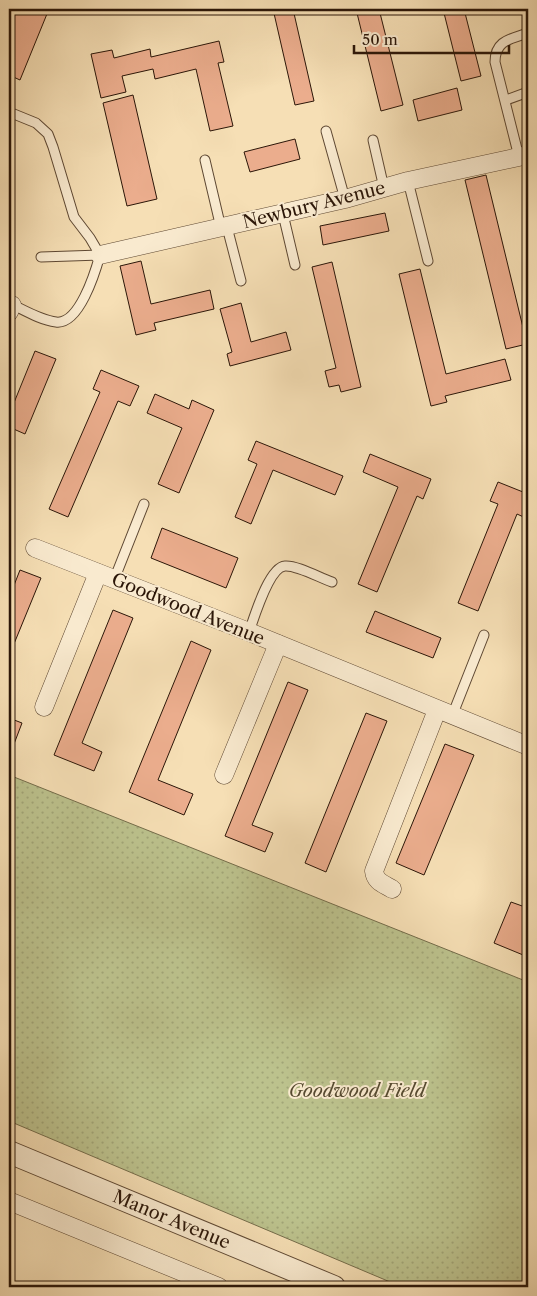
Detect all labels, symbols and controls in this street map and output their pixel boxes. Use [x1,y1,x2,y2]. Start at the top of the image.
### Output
scale bar [354,22,510,54]
text: 50 m [362,30,398,49]
street label: Newbury Avenue [240,177,388,233]
street label: Goodwood Avenue [108,568,268,650]
park label: Goodwood Field [289,1080,428,1102]
street label: Manor Avenue [109,1185,234,1254]

